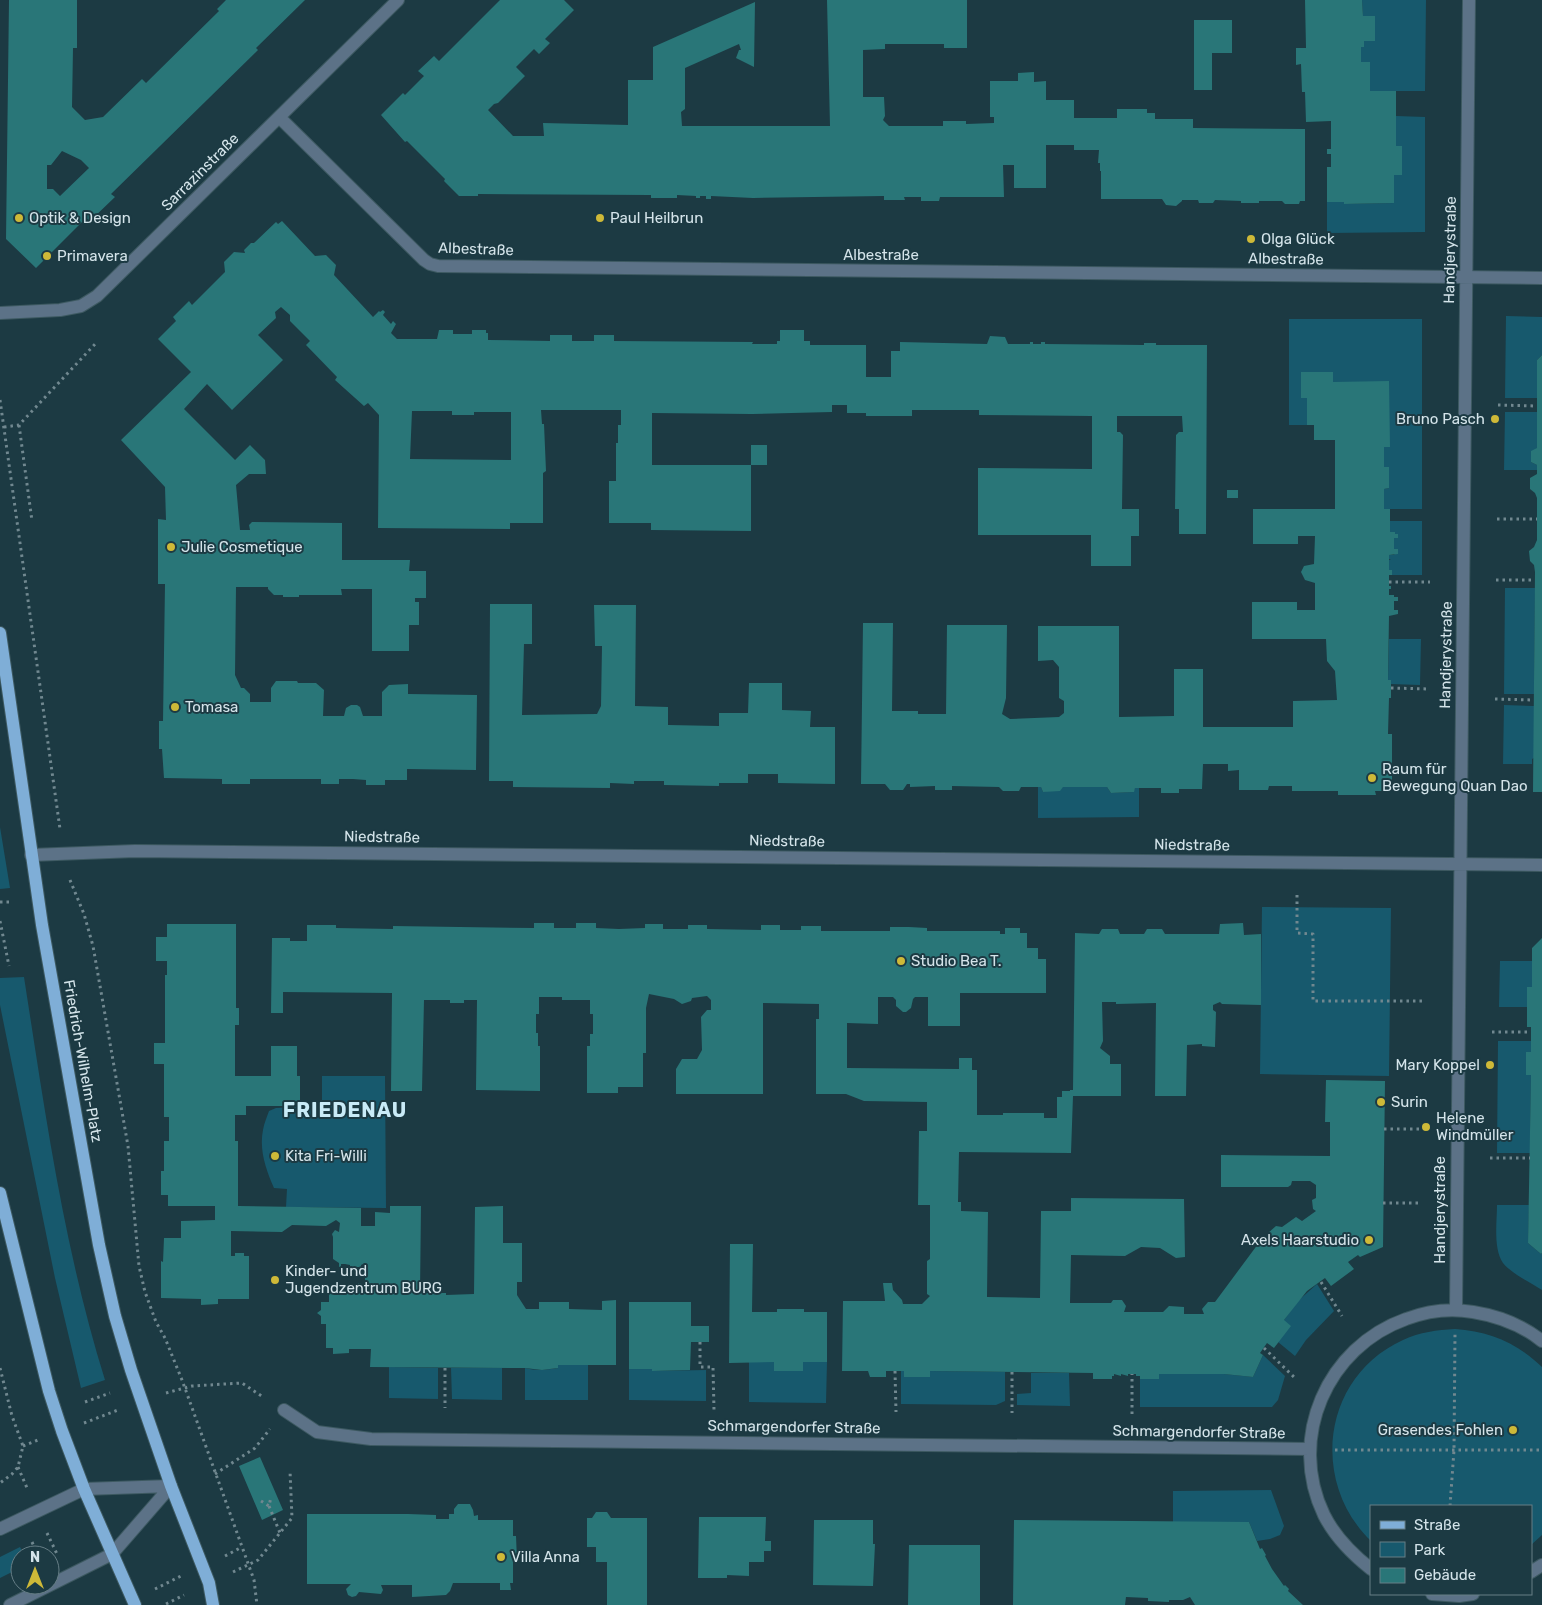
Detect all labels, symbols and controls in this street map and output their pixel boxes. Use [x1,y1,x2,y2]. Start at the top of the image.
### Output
street label: Sarrazinstraße [158,130,242,214]
street label: Handjerystraße [1440,196,1460,304]
place label: Optik & Design [29,209,131,227]
place label: Paul Heilbrun [610,209,703,227]
marker: Optik & Design [13,212,25,224]
marker: Paul Heilbrun [594,212,606,224]
place label: Olga Glück [1261,230,1335,248]
marker: Olga Glück [1245,233,1257,245]
street label: Albestraße [438,239,514,259]
street label: Albestraße [843,246,919,264]
place label: Primavera [57,247,128,265]
street label: Albestraße [1248,249,1324,269]
marker: Primavera [41,250,53,262]
place label: Bruno Pasch [1396,410,1485,428]
marker: Bruno Pasch [1489,413,1501,425]
place label: Julie Cosmetique [181,538,303,556]
marker: Julie Cosmetique [165,541,177,553]
street label: Handjerystraße [1436,601,1456,709]
place label: Tomasa [185,698,238,716]
marker: Tomasa [169,701,181,713]
place label: Raum für Bewegung Quan Dao [1382,760,1528,795]
marker: Raum für Bewegung Quan Dao [1366,772,1378,784]
street label: Niedstraße [344,827,420,847]
street label: Niedstraße [749,831,825,851]
street label: Niedstraße [1154,835,1230,855]
place label: Studio Bea T. [911,952,1002,970]
marker: Studio Bea T. [895,955,907,967]
street label: Friedrich-Wilhelm-Platz [60,978,106,1144]
place label: Mary Koppel [1395,1056,1480,1074]
marker: Mary Koppel [1484,1059,1496,1071]
place label: Surin [1391,1093,1428,1111]
marker: Surin [1375,1096,1387,1108]
district label: FRIEDENAU [283,1098,407,1122]
place label: Helene Windmüller [1436,1109,1514,1144]
marker: Helene Windmüller [1420,1121,1432,1133]
place label: Kita Fri-Willi [285,1147,367,1165]
marker: Kita Fri-Willi [269,1150,281,1162]
street label: Handjerystraße [1431,1156,1449,1264]
place label: Axels Haarstudio [1241,1231,1359,1249]
marker: Axels Haarstudio [1363,1234,1375,1246]
place label: Kinder- und Jugendzentrum BURG [285,1262,442,1297]
marker: Kinder- und Jugendzentrum BURG [269,1274,281,1286]
street label: Schmargendorfer Straße [707,1416,881,1438]
street label: Schmargendorfer Straße [1112,1421,1286,1443]
place label: Grasendes Fohlen [1378,1421,1503,1439]
marker: Grasendes Fohlen [1507,1424,1519,1436]
legend [1370,1505,1532,1595]
text: Straße [1414,1516,1460,1534]
text: Park [1414,1541,1445,1559]
north arrow [10,1545,60,1595]
place label: Villa Anna [511,1548,580,1566]
text: N [30,1549,40,1566]
marker: Villa Anna [495,1551,507,1563]
text: Gebäude [1414,1566,1476,1584]

